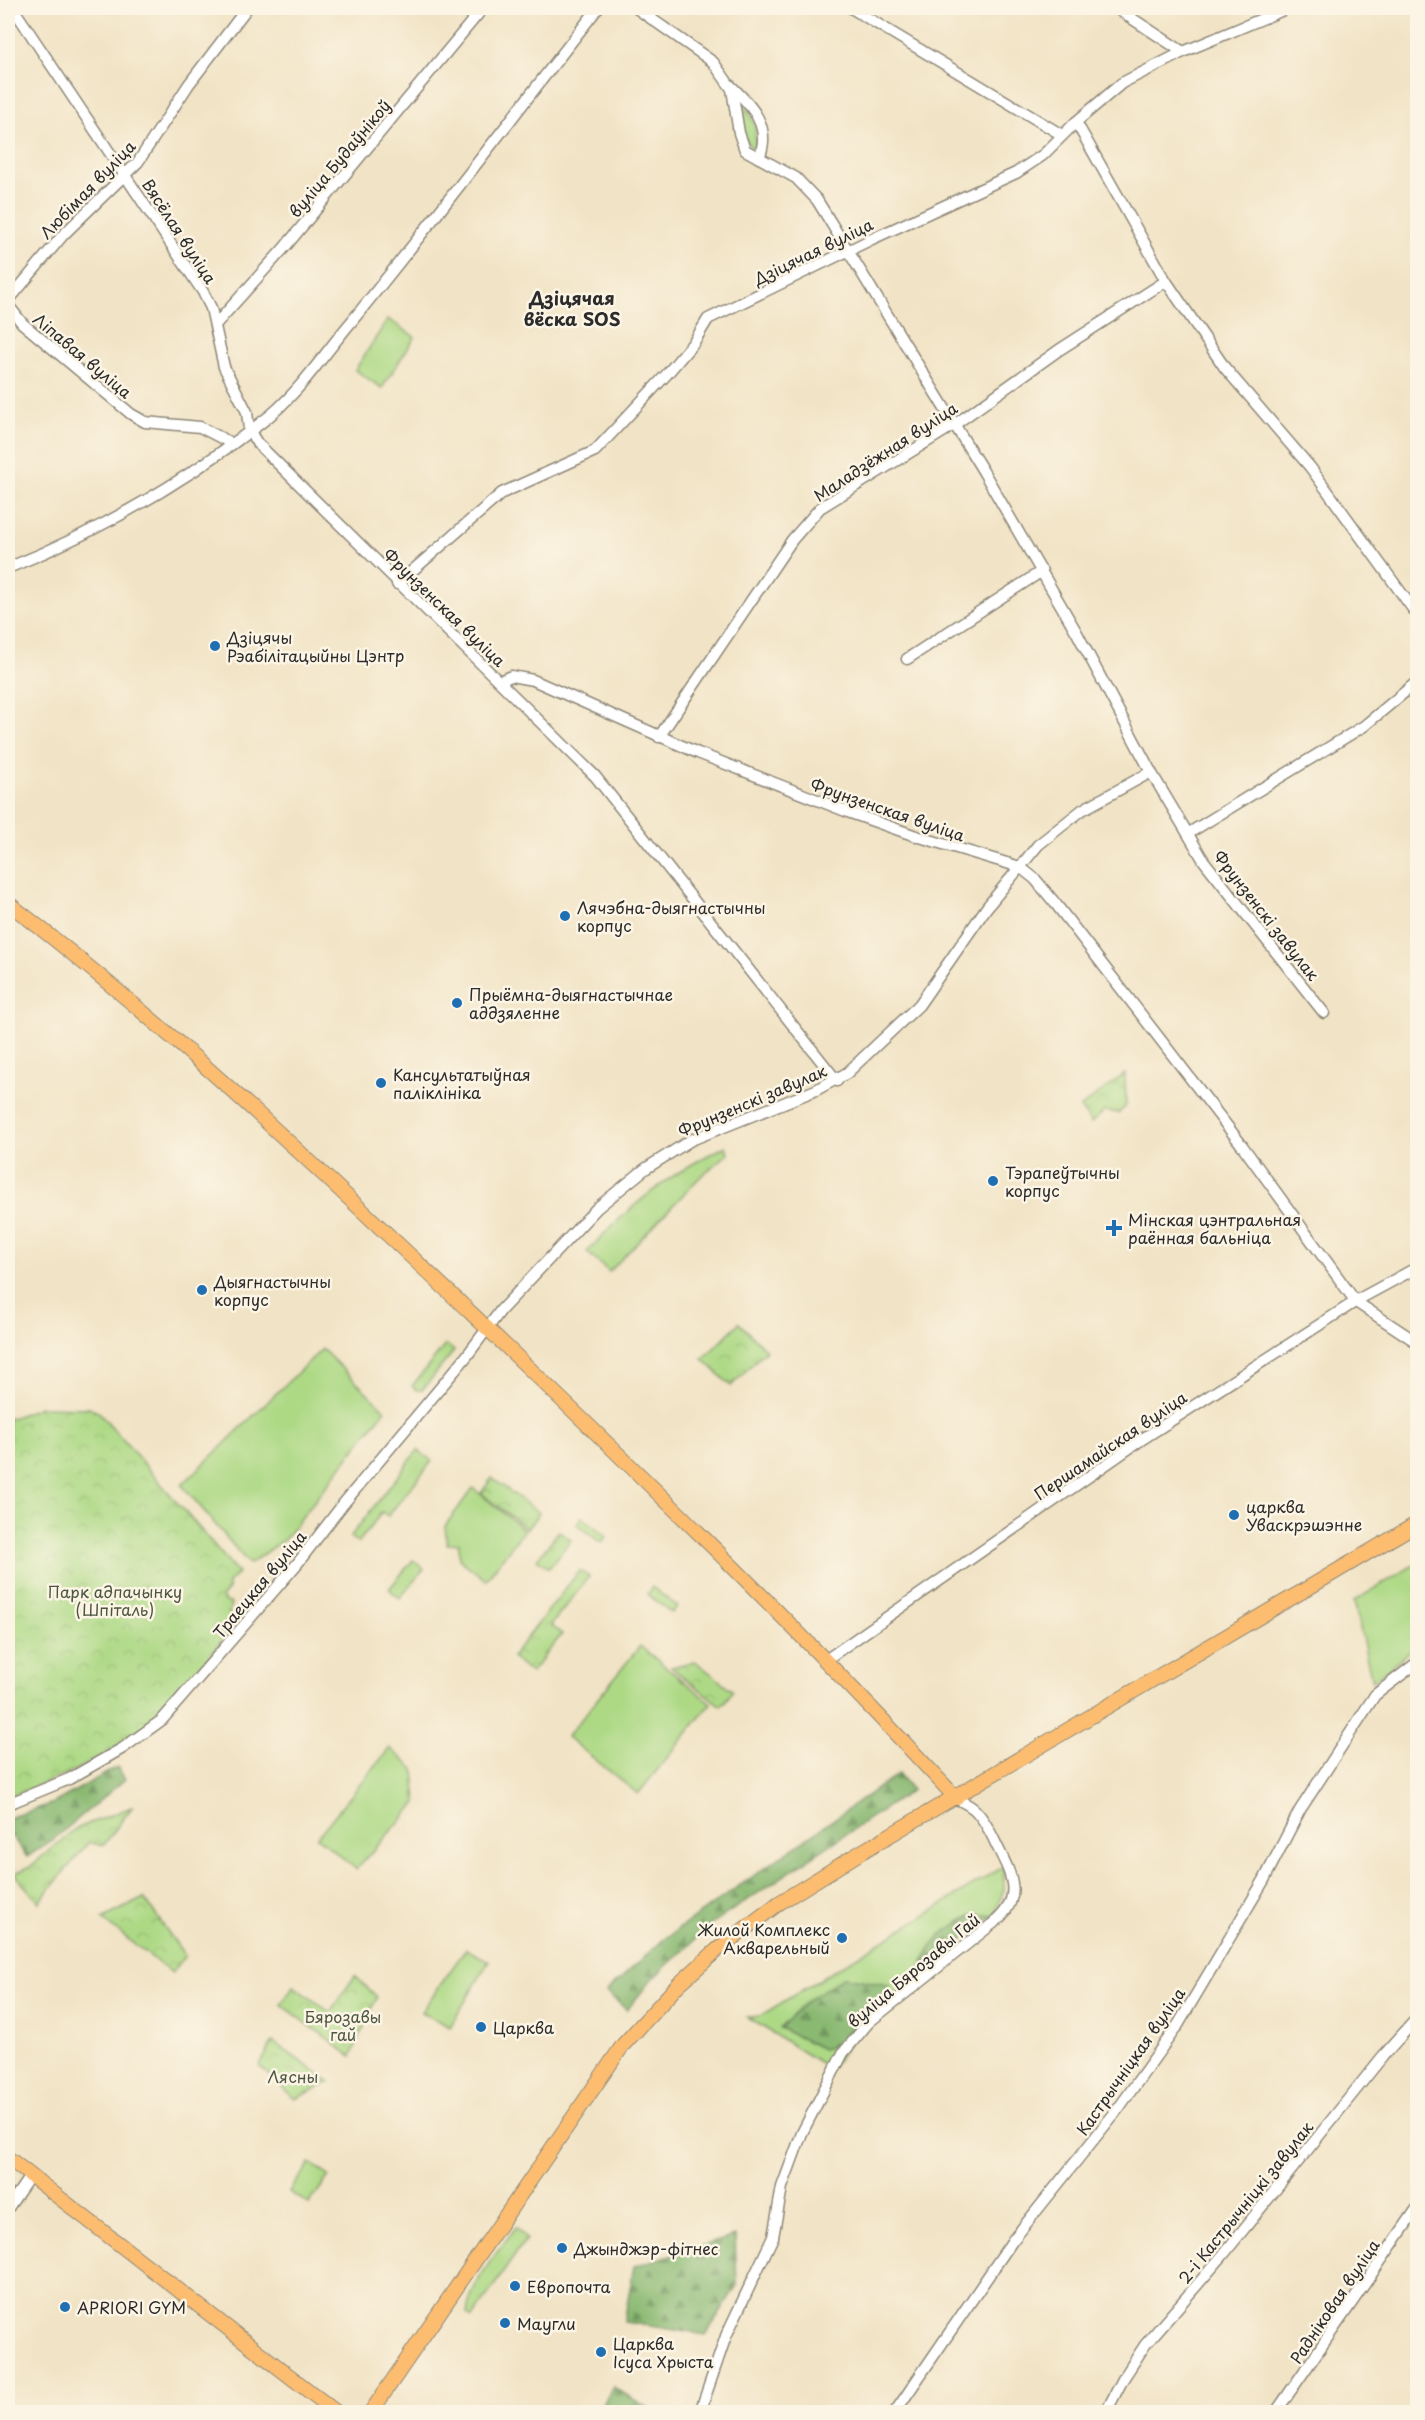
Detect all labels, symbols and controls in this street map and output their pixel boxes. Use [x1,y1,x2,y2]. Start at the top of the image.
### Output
street label: вуліца Будаўнікоў [282,94,396,222]
street label: Любімая вуліца [34,134,141,244]
street label: Вясёлая вуліца [137,174,223,288]
street label: Дзіцячая вуліца [748,212,877,291]
district label: Дзіцячая вёска SOS [524,284,621,332]
street label: Ліпавая вуліца [29,307,138,403]
street label: Маладзёжная вуліца [808,395,962,507]
street label: Фрунзенская вуліца [379,542,512,672]
place label: Дзіцячы Рэабілітацыйны Цэнтр [226,625,404,667]
marker: Дзіцячы Рэабілітацыйны Цэнтр [208,639,222,653]
street label: Фрунзенская вуліца [808,771,968,847]
street label: Фрунзенскі завулак [1208,845,1326,986]
place label: Лячэбна-дыягнастычны корпус [577,895,766,937]
marker: Лячэбна-дыягнастычны корпус [558,909,572,923]
place label: Прыёмна-дыягнастычнае аддзяленне [469,982,673,1024]
marker: Прыёмна-дыягнастычнае аддзяленне [450,996,464,1010]
street label: Фрунзенскі завулак [674,1058,830,1142]
place label: Кансультатыўная паліклініка [393,1062,531,1104]
marker: Кансультатыўная паліклініка [374,1076,388,1090]
place label: Тэрапеўтычны корпус [1005,1160,1120,1202]
marker: Тэрапеўтычны корпус [986,1174,1000,1188]
place label: Мінская цэнтральная раённая бальніца [1128,1207,1301,1249]
marker: Мінская цэнтральная раённая бальніца [1105,1219,1123,1237]
place label: Дыягнастычны корпус [213,1269,331,1311]
marker: Дыягнастычны корпус [195,1283,209,1297]
street label: Першамайская вуліца [1029,1385,1191,1505]
place label: царква Уваскрэшэнне [1246,1494,1362,1536]
marker: царква Уваскрэшэнне [1227,1508,1241,1522]
street label: Траецкая вуліца [207,1525,311,1643]
park label: Парк адпачынку (Шпіталь) [48,1579,182,1621]
street label: вуліца Бярозавы Гай [842,1907,984,2033]
place label: Жилой Комплекс Акварельный [698,1917,830,1959]
marker: Жилой Комплекс Акварельный [835,1931,849,1945]
street label: Кастрычніцкая вуліца [1070,1982,1190,2140]
park label: Бярозавы гай [305,2004,381,2046]
place label: Царква [493,2015,554,2039]
marker: Царква [474,2020,488,2034]
park label: Лясны [268,2064,318,2088]
street label: 2-і Кастрычніцкі завулак [1172,2115,1318,2288]
street label: Радніковая вуліца [1283,2234,1385,2368]
place label: Джынджэр-фітнес [573,2236,718,2260]
marker: Джынджэр-фітнес [555,2241,569,2255]
place label: Европочта [527,2274,611,2298]
marker: Европочта [508,2279,522,2293]
place label: APRIORI GYM [77,2295,186,2319]
marker: APRIORI GYM [58,2300,72,2314]
place label: Маугли [517,2311,576,2335]
marker: Маугли [498,2316,512,2330]
place label: Царква Ісуса Хрыста [613,2331,714,2373]
marker: Царква Ісуса Хрыста [594,2345,608,2359]

